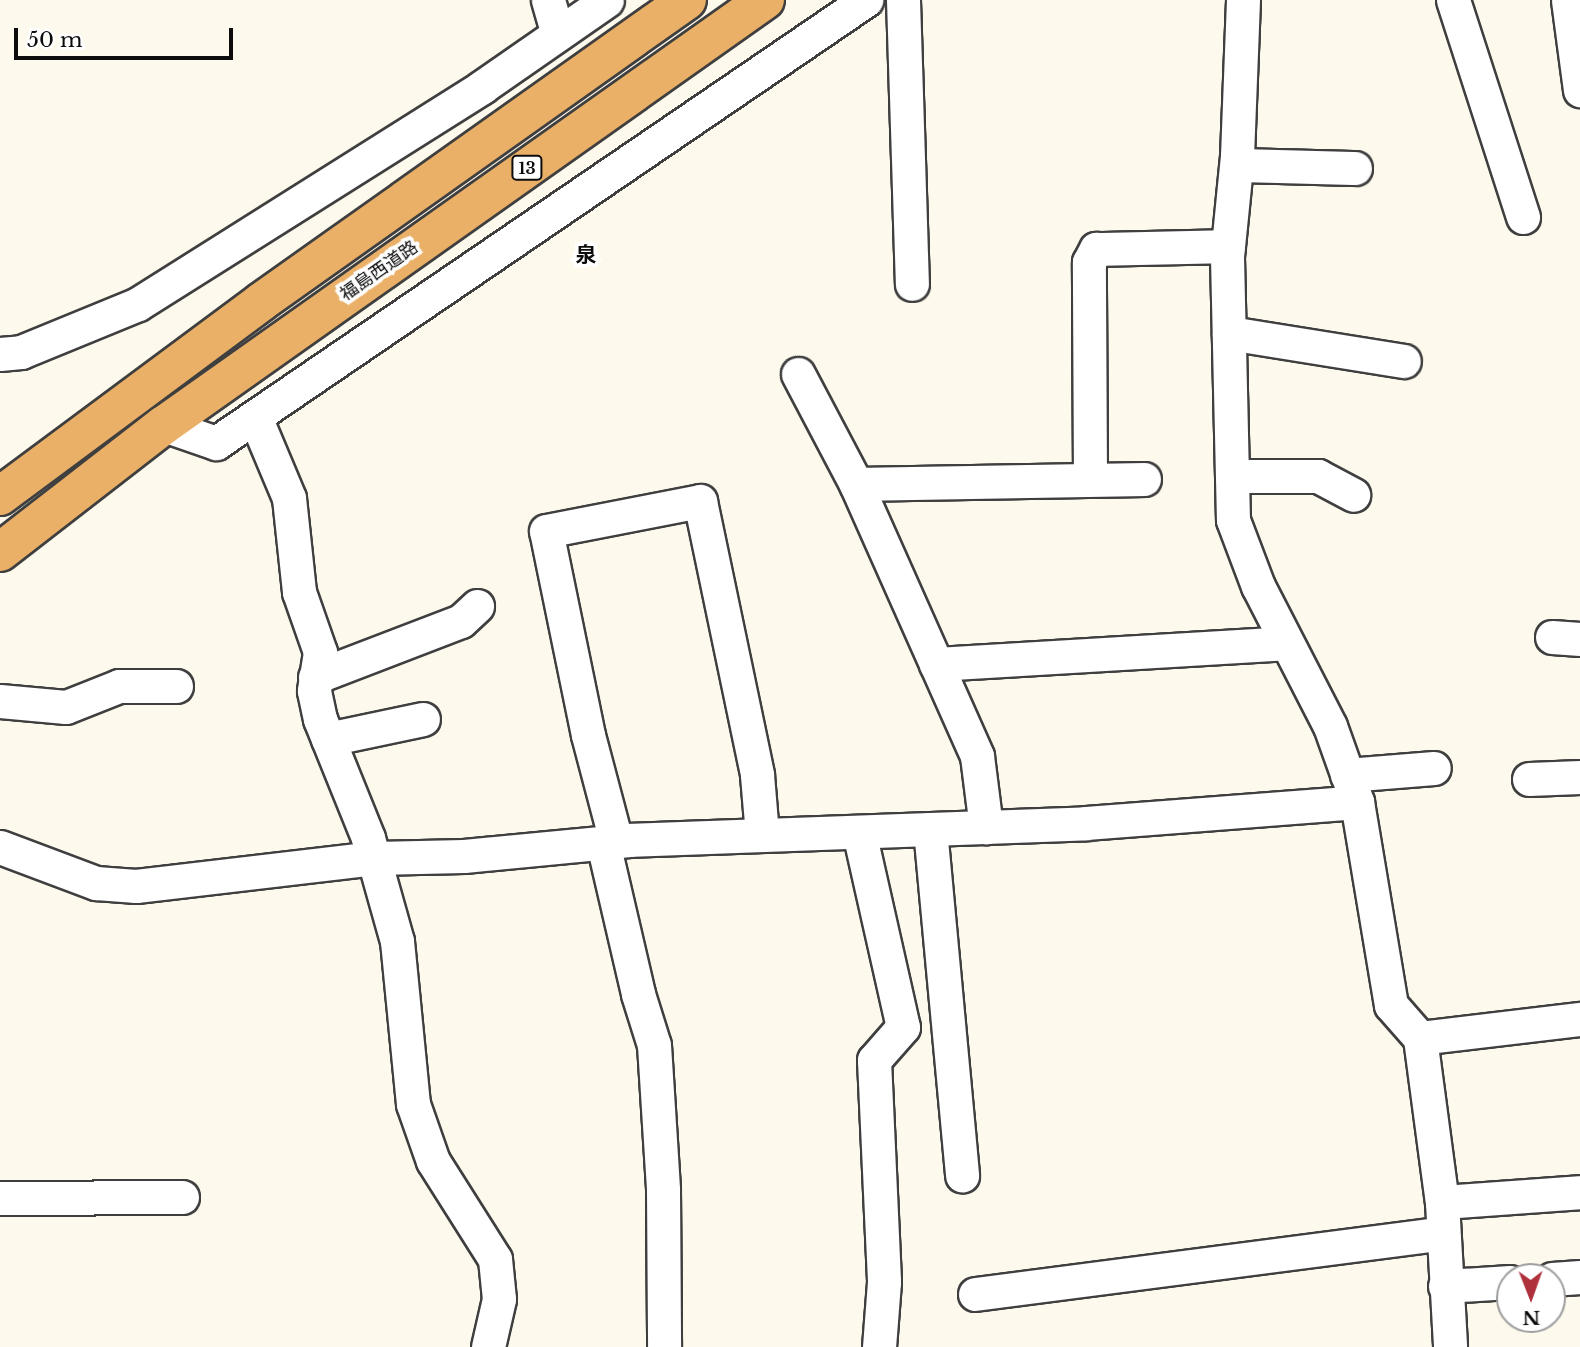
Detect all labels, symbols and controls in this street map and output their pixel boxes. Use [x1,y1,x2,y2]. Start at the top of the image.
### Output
scale bar [18,14,236,58]
text: 50 m [27,27,82,53]
road number: 13 [511,156,543,180]
street label: 福島西道路 [336,236,422,306]
district label: 泉 [576,242,596,268]
north arrow [1496,1263,1566,1333]
text: N [1522,1306,1540,1329]

